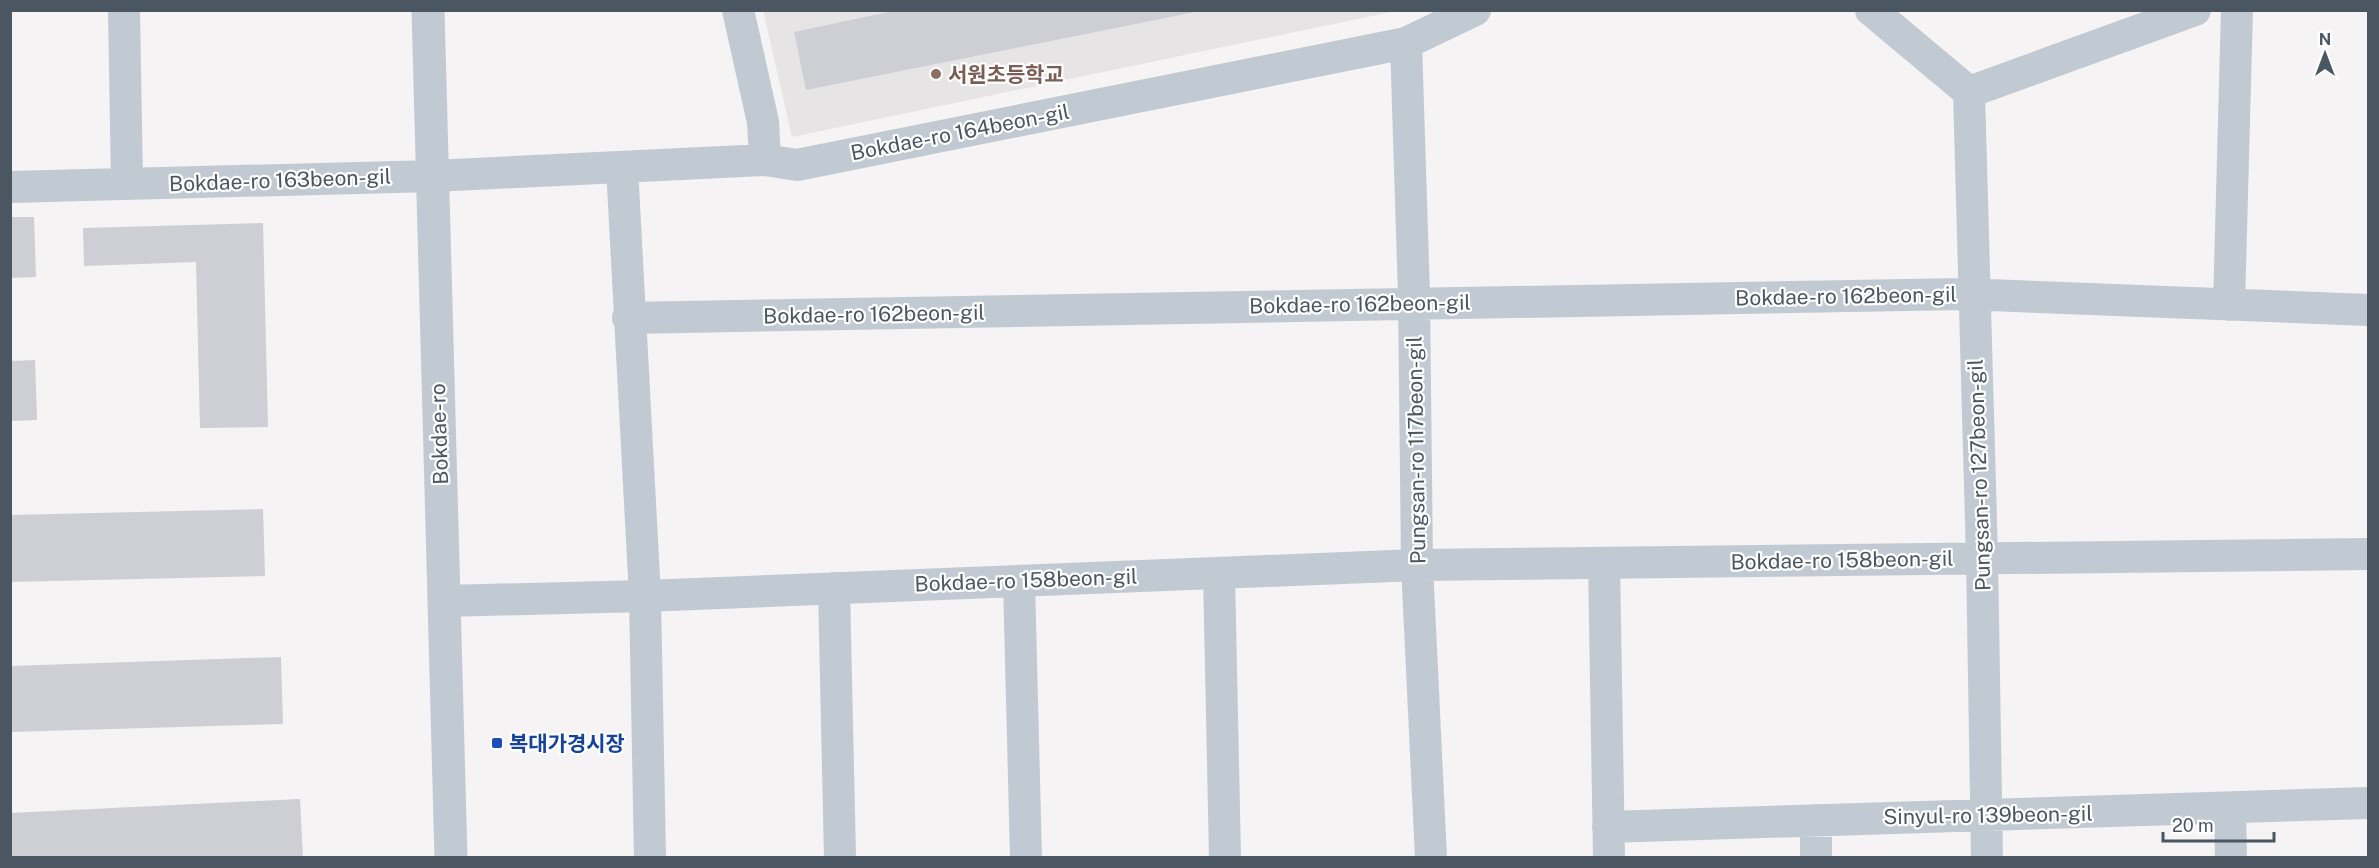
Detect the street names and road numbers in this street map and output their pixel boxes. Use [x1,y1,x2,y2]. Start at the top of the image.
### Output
street label: Bokdae-ro 164beon-gil [849,99,1071,165]
street label: Bokdae-ro 163beon-gil [169,164,391,196]
street label: Bokdae-ro 162beon-gil [1735,282,1957,310]
street label: Bokdae-ro 162beon-gil [1249,290,1471,318]
street label: Bokdae-ro 162beon-gil [763,300,985,328]
street label: Pungsan-ro 117beon-gil [1402,336,1430,564]
street label: Pungsan-ro 127beon-gil [1962,359,1996,591]
street label: Bokdae-ro [425,383,453,485]
street label: Bokdae-ro 158beon-gil [1730,546,1954,574]
street label: Bokdae-ro 158beon-gil [914,564,1138,596]
street label: Sinyul-ro 139beon-gil [1883,801,2093,829]

